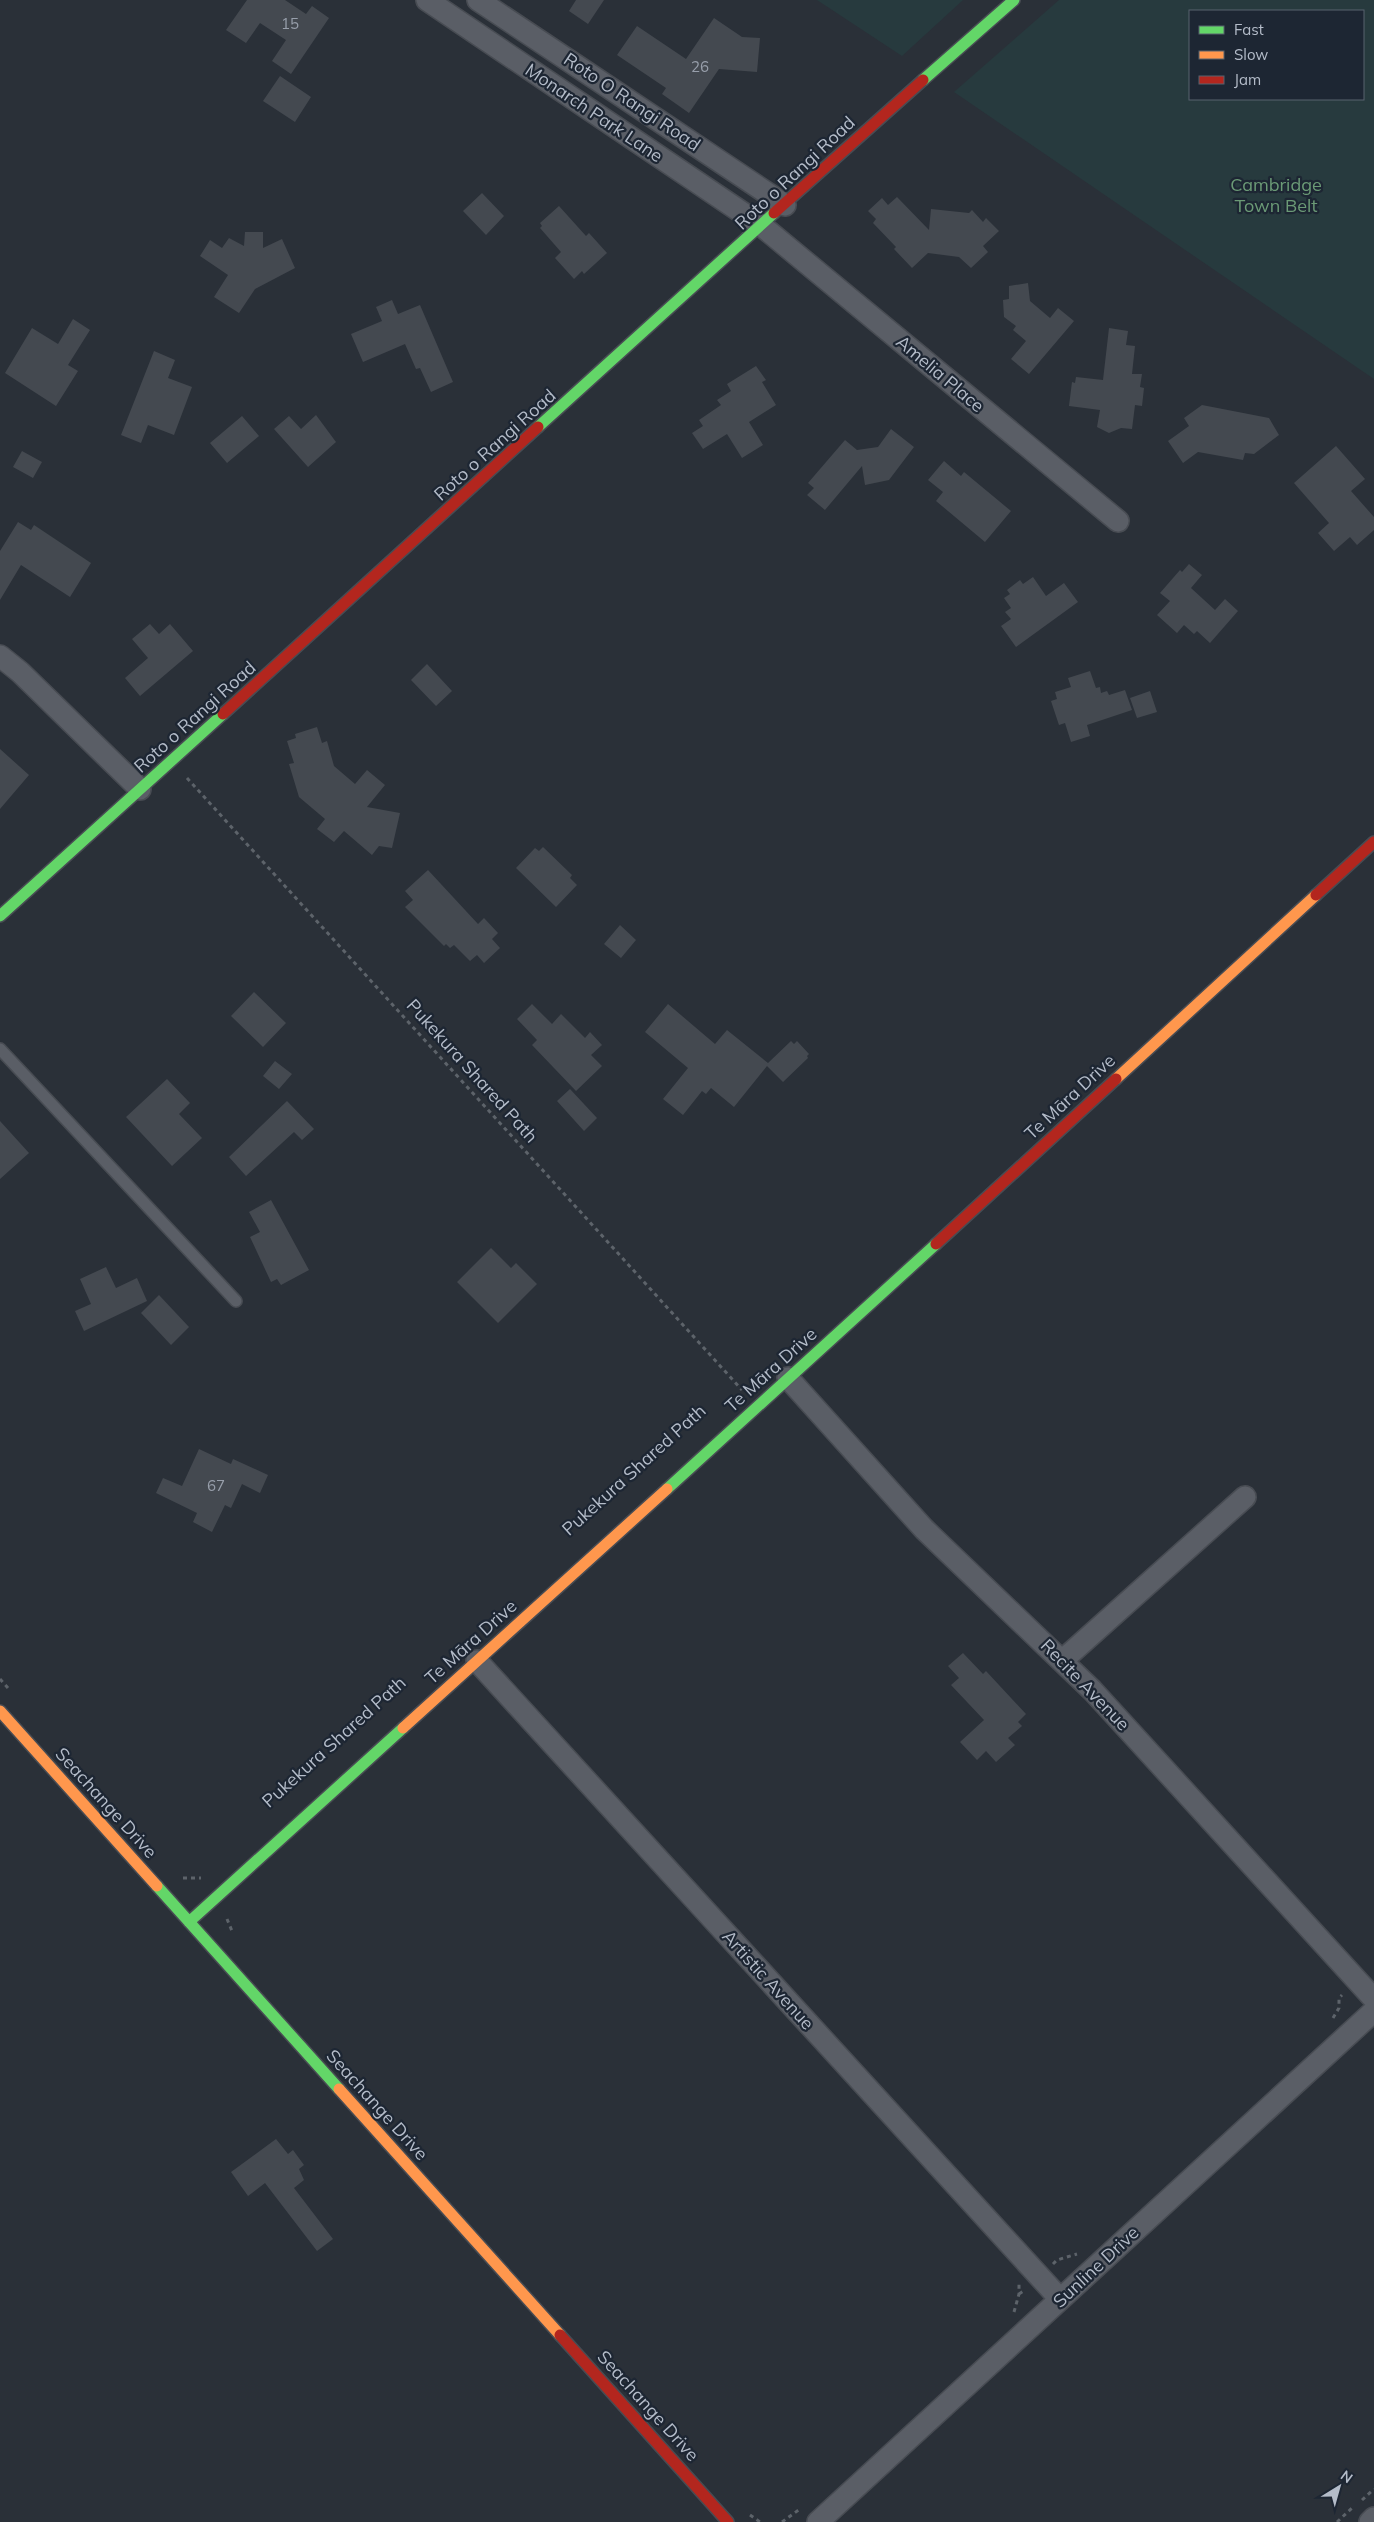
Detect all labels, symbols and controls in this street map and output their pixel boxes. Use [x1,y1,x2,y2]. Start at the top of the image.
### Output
legend [1189,10,1364,100]
house number: 15 [281,14,299,33]
text: Fast [1234,20,1264,39]
text: Slow [1234,45,1268,64]
street label: Roto O Rangi Road [560,47,705,156]
house number: 26 [691,57,709,76]
street label: Monarch Park Lane [521,58,668,167]
text: Jam [1234,70,1261,89]
street label: Roto o Rangi Road [730,111,860,234]
park label: Cambridge Town Belt [1230,173,1322,217]
street label: Amelia Place [891,330,989,417]
street label: Roto o Rangi Road [429,384,560,505]
street label: Roto o Rangi Road [129,656,260,777]
street label: Pukekura Shared Path [402,994,543,1147]
street label: Te Māra Drive [1020,1049,1120,1144]
street label: Te Māra Drive [720,1322,821,1417]
street label: Pukekura Shared Path [557,1399,710,1540]
house number: 67 [207,1476,225,1495]
street label: Te Māra Drive [420,1594,521,1689]
street label: Recite Avenue [1036,1634,1135,1735]
street label: Pukekura Shared Path [257,1671,410,1812]
street label: Seachange Drive [51,1742,162,1863]
street label: Artistic Avenue [717,1925,819,2034]
street label: Seachange Drive [322,2044,433,2165]
street label: Sunline Drive [1048,2221,1143,2312]
street label: Seachange Drive [593,2345,704,2466]
north arrow [1314,2462,1364,2512]
text: N [1337,2466,1356,2487]

